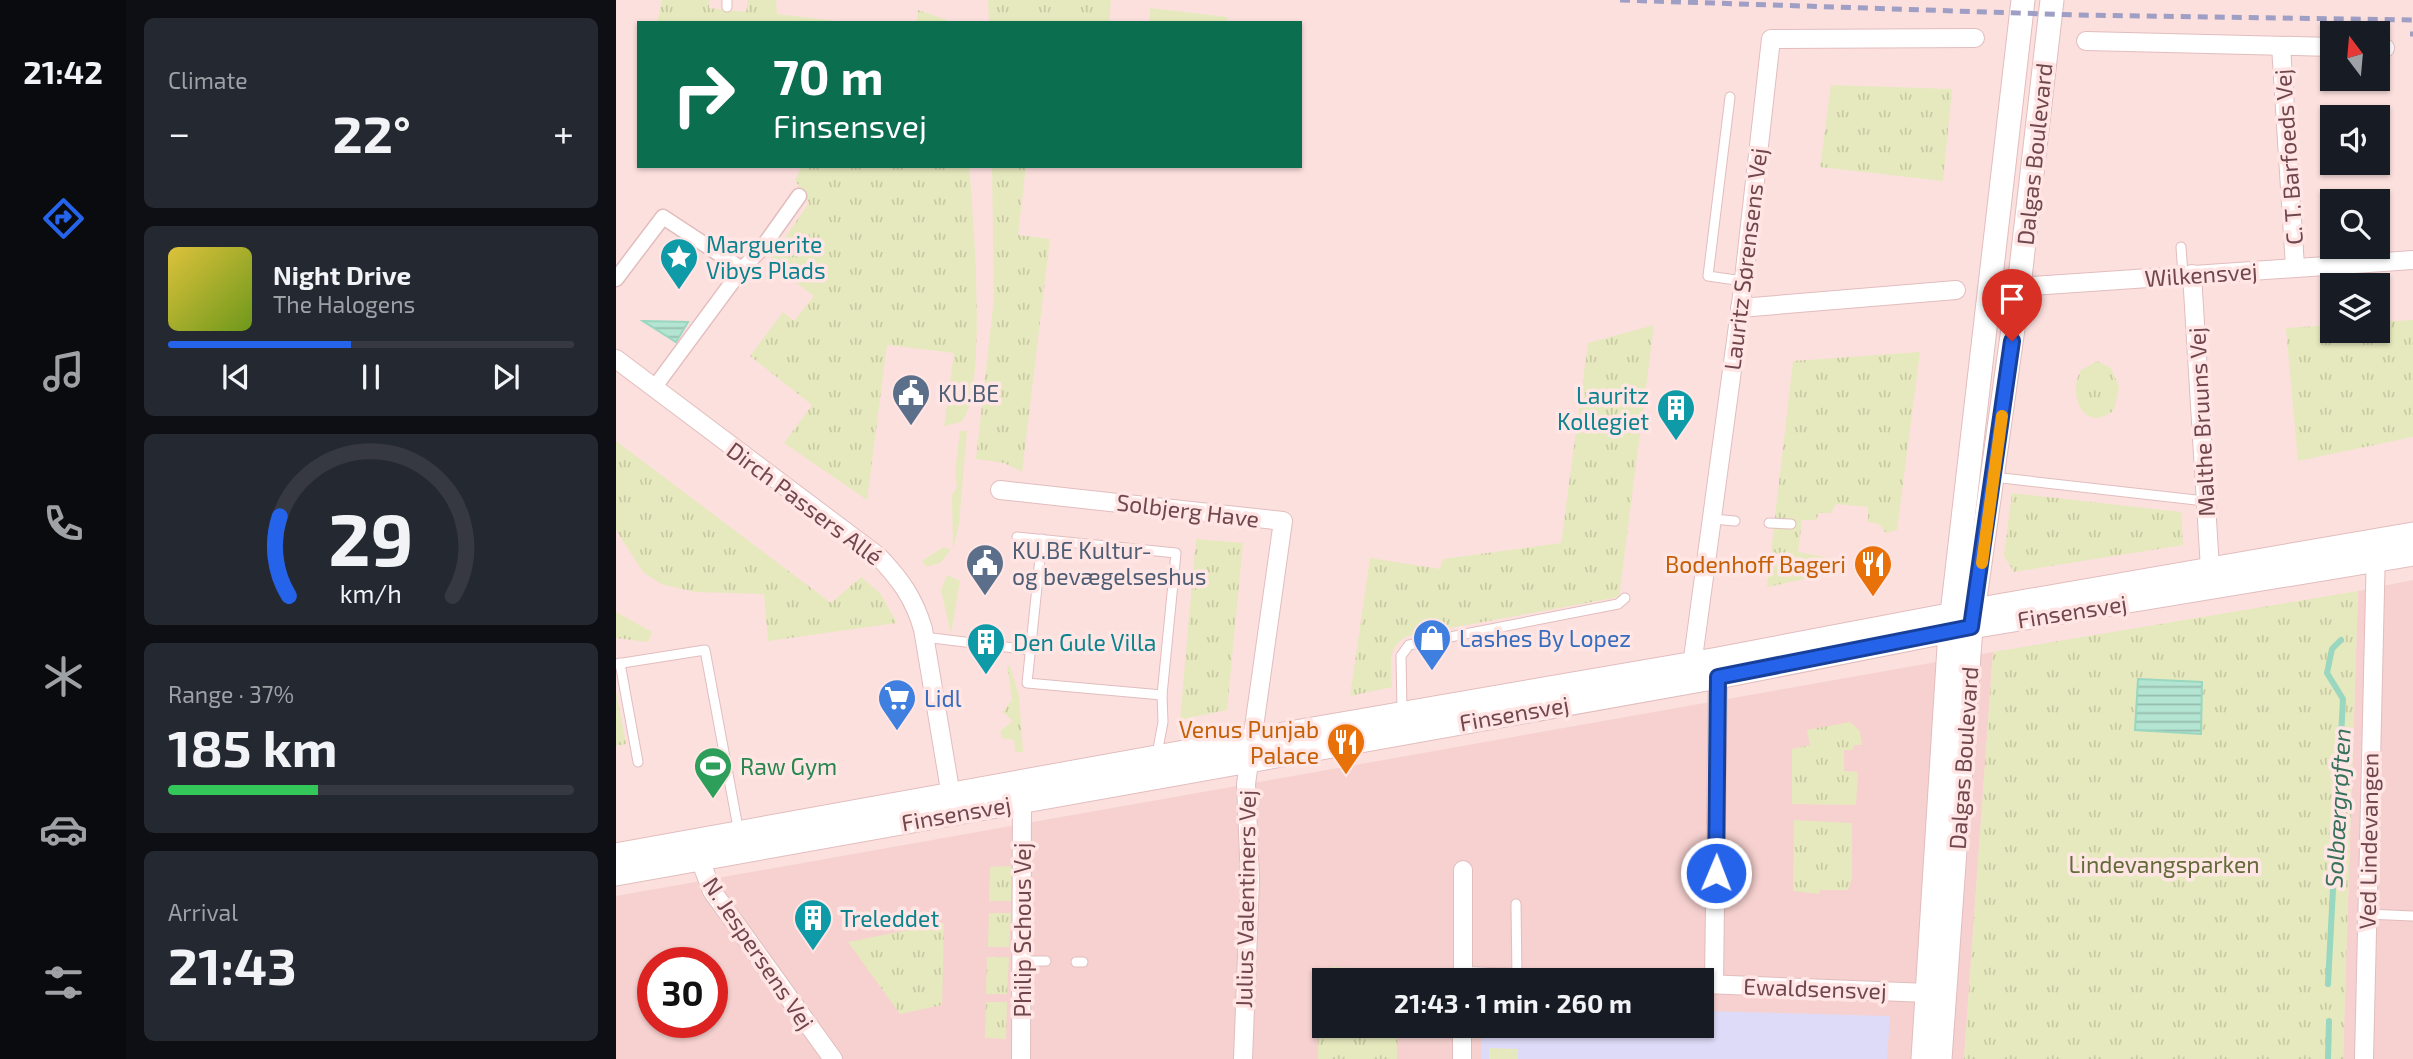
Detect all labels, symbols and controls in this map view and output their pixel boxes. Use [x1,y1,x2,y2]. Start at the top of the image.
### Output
north arrow [2320,21,2390,91]
map controls [2320,21,2390,343]
text: 70 m [773,46,884,105]
icon: right [658,49,749,140]
text: 21:42 [23,52,103,90]
street label: Dalgas Boulevard [2010,61,2058,247]
text: Climate [168,66,248,94]
street label: C. T. Barfoeds Vej [2268,68,2308,246]
text: 22° [332,101,411,163]
button: sound [2320,105,2390,175]
text: Finsensvej [773,106,927,144]
text: − [168,109,190,155]
text: + [553,109,574,155]
street label: Lauritz Sørensens Vej [1717,146,1773,372]
button: search [2320,189,2390,259]
icon: directions [39,194,88,243]
place label: Marguerite Vibys Plads [706,230,826,284]
place icon: Marguerite Vibys Plads [658,236,700,291]
street label: Wilkensvej [2144,256,2258,292]
text: Night Drive [273,259,411,290]
pin [1982,269,2042,341]
button: layers [2320,273,2390,343]
icon: arrive [1993,280,2031,318]
text: The Halogens [273,290,415,318]
street label: Malthe Bruuns Vej [2182,327,2220,517]
icon: music [39,347,88,396]
icon: previous [217,358,255,396]
icon: pause [352,358,390,396]
icon: next [487,358,525,396]
public building icon: KU.BE [890,372,932,427]
place label: KU.BE [938,379,999,407]
place label: Lauritz Kollegiet [1557,381,1649,435]
building icon: Lauritz Kollegiet [1655,387,1697,442]
street label: Dirch Passers Allé [722,435,888,571]
street label: Solbjerg Have [1115,487,1261,533]
text: 29 [328,493,414,581]
icon: phone [39,499,88,548]
place label: KU.BE Kultur- og bevægelseshus [1012,536,1206,590]
public building icon: KU.BE Kultur- og bevægelseshus [964,542,1006,597]
restaurant icon: Bodenhoff Bageri [1852,543,1894,598]
place label: Bodenhoff Bageri [1665,550,1846,578]
text: km/h [340,577,402,607]
street label: Finsensvej [2015,589,2129,633]
shop icon: Lashes By Lopez [1411,617,1453,672]
building icon: Den Gule Villa [965,621,1007,676]
place label: Lashes By Lopez [1459,624,1631,652]
place label: Den Gule Villa [1013,628,1156,656]
icon: climate [39,652,88,701]
street label: Dalgas Boulevard [1943,666,1983,850]
supermarket icon: Lidl [876,677,918,732]
text: Range · 37% [168,680,294,708]
place label: Lidl [924,684,962,712]
street label: Finsensvej [1457,690,1571,736]
text: 185 km [168,715,338,777]
place label: Venus Punjab Palace [1179,715,1319,769]
restaurant icon: Venus Punjab Palace [1325,721,1367,776]
water label: Solbærgrøften [2318,727,2356,889]
sports icon: Raw Gym [692,745,734,800]
place label: Raw Gym [740,752,837,780]
street label: Ved Lindevangen [2352,752,2384,930]
street label: Finsensvej [899,790,1013,836]
street label: Julius Valentiners Vej [1229,790,1261,1008]
icon: car [39,805,88,854]
position arrow [1679,836,1753,910]
street label: Philip Schous Vej [1008,843,1036,1017]
park label: Lindevangsparken [2068,850,2260,878]
street label: N. Jespersens Vej [698,871,820,1035]
building icon: Treleddet [792,897,834,952]
text: Arrival [168,898,238,926]
place label: Treleddet [840,904,939,932]
text: 21:43 [168,933,297,995]
speed limit sign: 30 [637,947,728,1038]
icon: filters [39,958,88,1007]
street label: Ewaldsensvej [1743,972,1887,1004]
text: 21:43 · 1 min · 260 m [1394,987,1632,1018]

